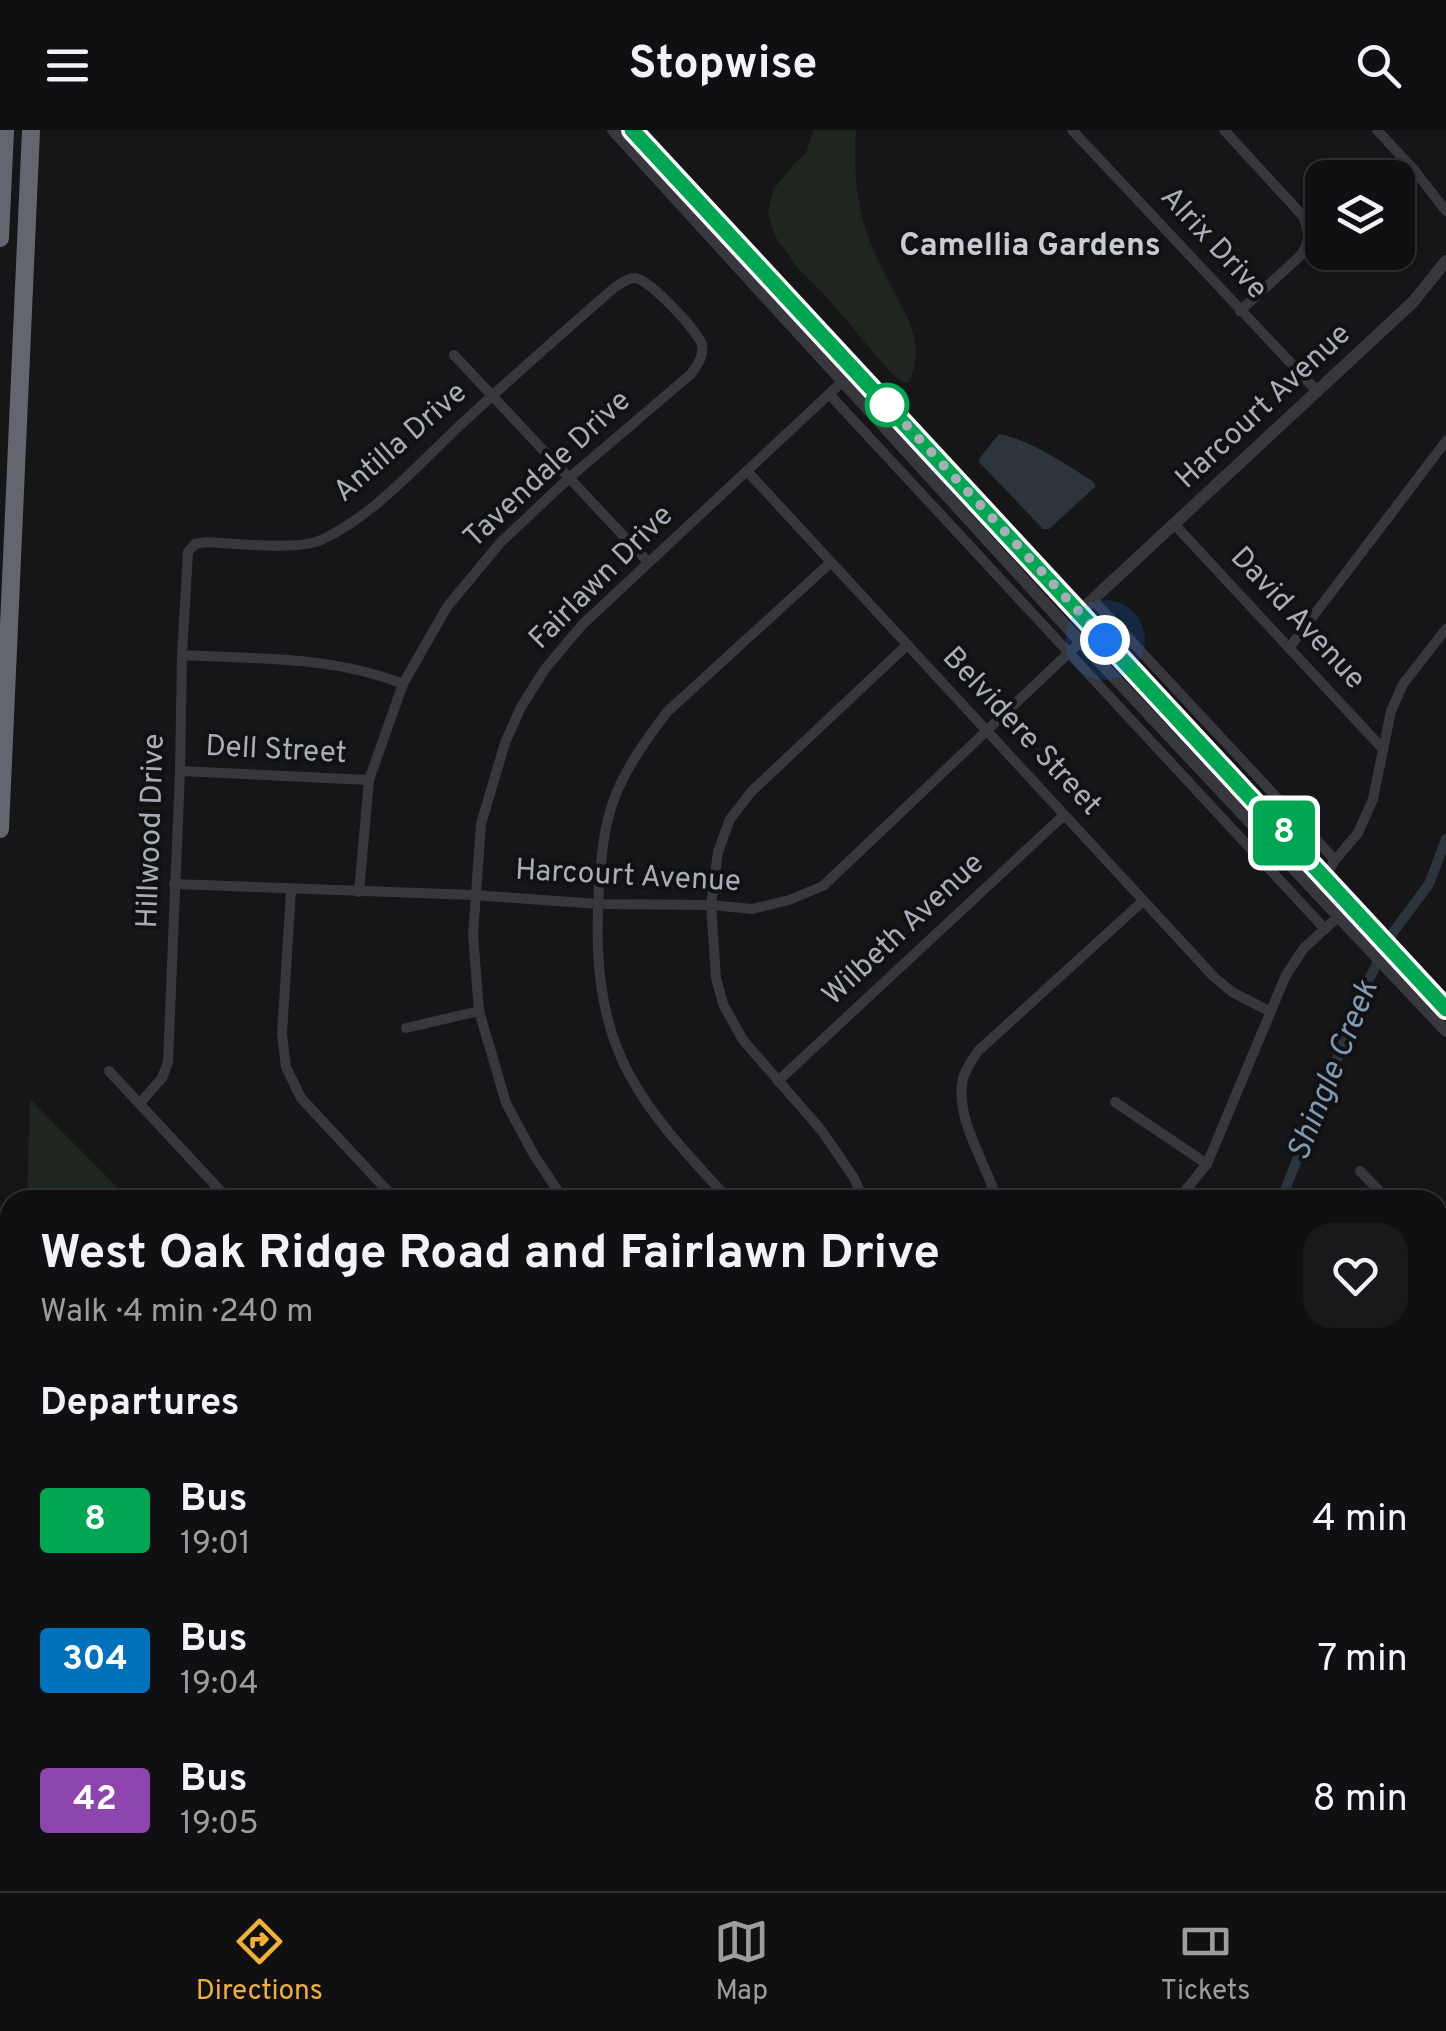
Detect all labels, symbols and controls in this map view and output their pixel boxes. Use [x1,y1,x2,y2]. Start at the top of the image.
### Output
text: Stopwise [629,37,817,94]
icon: menu [40,38,95,93]
icon: search [1351,38,1406,93]
map controls [1305,160,1415,270]
button: layers [1305,160,1415,270]
street label: Alrix Drive [1151,180,1275,308]
district label: Camellia Gardens [899,227,1161,267]
street label: Harcourt Avenue [1169,316,1359,498]
street label: Antilla Drive [327,375,475,511]
street label: Tavendale Drive [457,383,639,557]
unlabelled marker [866,384,908,426]
street label: Fairlawn Drive [522,498,682,658]
street label: David Avenue [1222,540,1372,698]
your location [1080,615,1130,665]
street label: Belvidere Street [933,640,1109,824]
street label: Dell Street [204,729,348,773]
street label: Hillwood Drive [130,733,174,929]
line badge: 8 [1252,800,1316,866]
text: 8 [1273,811,1295,855]
street label: Wilbeth Avenue [815,846,993,1014]
street label: Harcourt Avenue [514,853,742,901]
water label: Shingle Creek [1280,974,1389,1167]
button: heart [1303,1223,1408,1328]
text: West Oak Ridge Road and Fairlawn Drive [40,1225,940,1285]
text: Walk · 4 min · 240 m [40,1293,313,1333]
text: Departures [40,1380,240,1429]
text: Bus [180,1476,247,1525]
text: 4 min [1312,1496,1408,1545]
text: 8 [84,1498,106,1542]
text: 19:01 [180,1525,251,1565]
text: Bus [180,1616,247,1665]
text: 7 min [1318,1636,1408,1685]
text: 304 [62,1638,128,1682]
text: 19:04 [180,1665,259,1705]
text: Bus [180,1756,247,1805]
text: 8 min [1313,1776,1408,1825]
text: 42 [73,1778,117,1822]
text: 19:05 [180,1805,259,1845]
tab: Directions [196,1914,323,2010]
tab: Map [714,1914,769,2010]
tab: Tickets [1161,1914,1250,2010]

